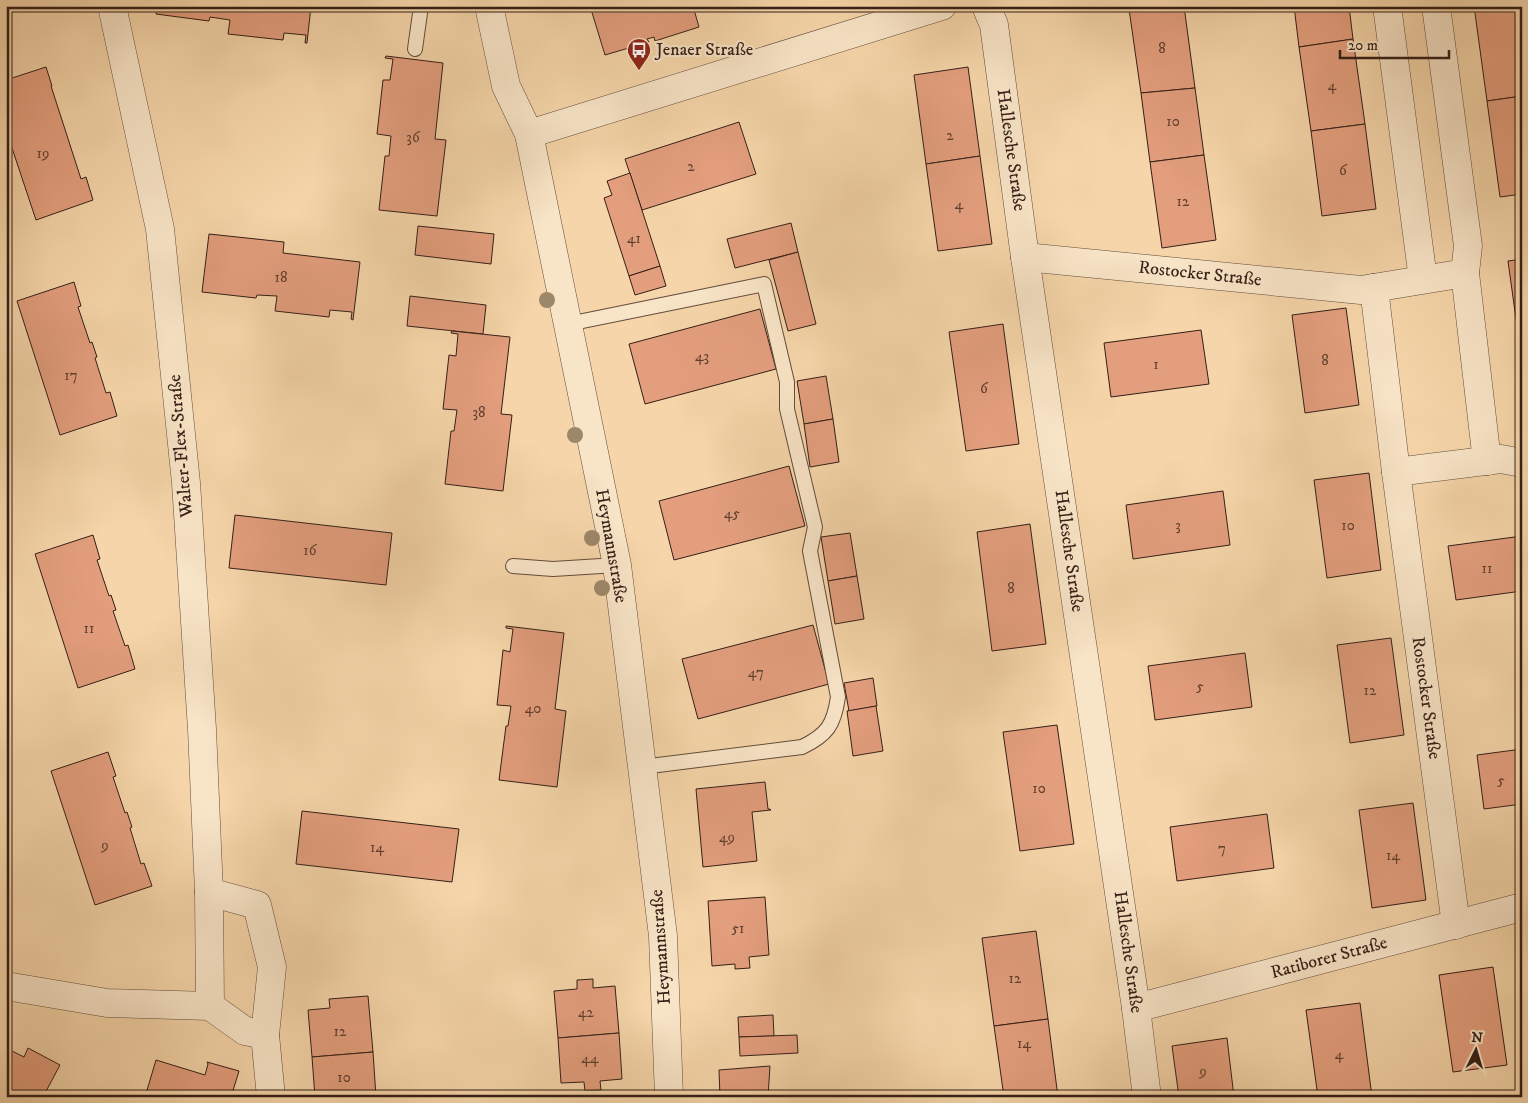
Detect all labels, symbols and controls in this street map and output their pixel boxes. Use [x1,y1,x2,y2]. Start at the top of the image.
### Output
scale bar [1340,28,1449,60]
text: 20 m [1348,36,1378,55]
bus stop icon: Jenaer Straße [626,37,652,71]
place label: Jenaer Straße [654,39,753,61]
house number: 8 [1158,39,1166,58]
house number: 4 [1328,76,1337,95]
street label: Hallesche Straße [992,87,1030,213]
house number: 10 [1166,112,1180,131]
house number: 2 [946,126,954,145]
house number: 36 [406,128,421,147]
house number: 19 [37,144,49,163]
house number: 2 [687,157,695,176]
house number: 6 [1339,161,1348,180]
house number: 12 [1177,192,1190,211]
house number: 4 [955,195,964,214]
house number: 41 [627,229,641,248]
street label: Rostocker Straße [1137,257,1263,291]
house number: 18 [274,268,288,287]
house number: 43 [695,347,709,366]
house number: 8 [1321,351,1329,370]
house number: 1 [1153,355,1159,374]
house number: 17 [64,366,78,385]
street label: Walter-Flex-Straße [164,374,198,519]
house number: 6 [980,379,989,398]
house number: 38 [472,403,486,422]
street label: Heymannstraße [590,487,632,605]
street label: Hallesche Straße [1050,488,1088,614]
house number: 45 [724,504,741,523]
house number: 3 [1175,516,1181,535]
house number: 10 [1341,516,1355,535]
house number: 16 [303,541,318,560]
house number: 11 [1481,559,1493,578]
house number: 8 [1007,579,1015,598]
house number: 11 [83,619,95,638]
street label: Rostocker Straße [1407,635,1445,761]
house number: 47 [748,663,764,682]
house number: 5 [1196,677,1204,696]
house number: 12 [1364,681,1377,700]
house number: 40 [525,699,541,718]
house number: 5 [1497,771,1505,790]
house number: 10 [1032,779,1046,798]
house number: 49 [719,828,735,847]
house number: 9 [100,836,109,855]
house number: 14 [370,838,384,857]
house number: 7 [1218,839,1226,858]
house number: 14 [1386,846,1400,865]
street label: Heymannstraße [646,889,676,1005]
street label: Hallesche Straße [1109,889,1147,1015]
house number: 51 [732,919,744,938]
street label: Ratiborer Straße [1268,932,1390,984]
house number: 12 [1009,969,1022,988]
house number: 42 [578,1003,595,1022]
house number: 12 [334,1022,347,1041]
north arrow [1450,1026,1500,1076]
text: N [1471,1029,1484,1048]
house number: 14 [1017,1034,1031,1053]
house number: 4 [1335,1045,1344,1064]
house number: 44 [581,1049,599,1068]
house number: 9 [1198,1062,1207,1081]
house number: 10 [337,1068,351,1087]

